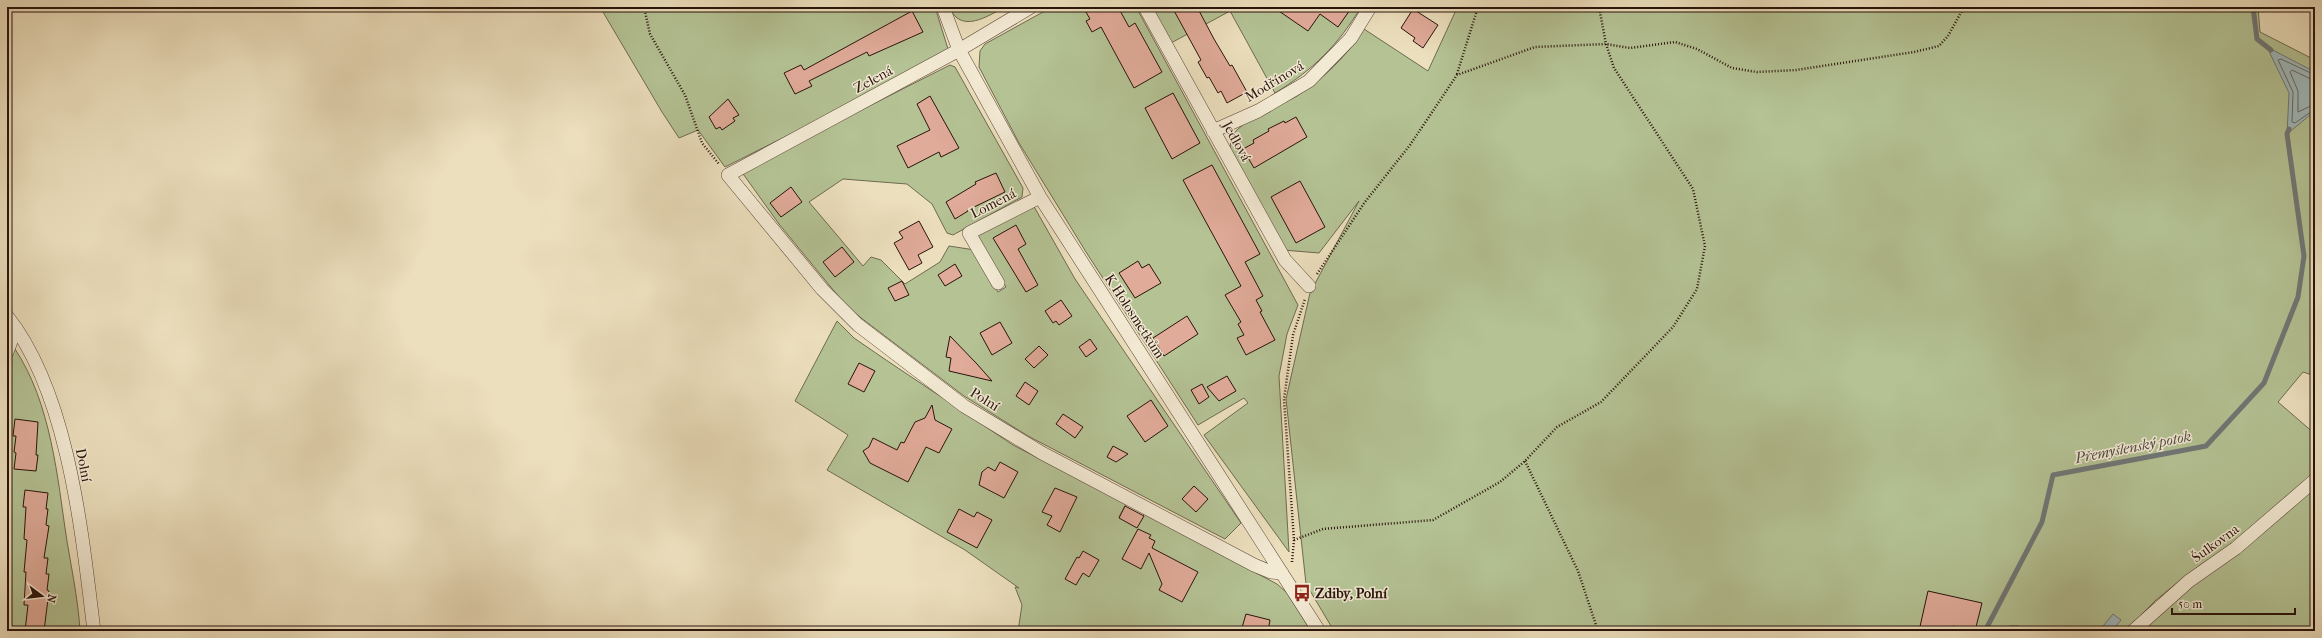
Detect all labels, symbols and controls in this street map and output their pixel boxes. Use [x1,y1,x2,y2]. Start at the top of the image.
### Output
street label: Modřínová [1242,57,1307,106]
street label: Zelená [851,62,896,97]
street label: Jedlová [1218,117,1255,165]
street label: Lomená [968,185,1019,222]
street label: K Holosmetkům [1101,271,1168,362]
street label: Polní [967,384,1003,415]
water label: Přemyšlenský potok [2072,427,2193,467]
street label: Dolní [72,447,95,484]
street label: Šulkovna [2188,519,2243,566]
north arrow [22,576,62,616]
bus stop icon: Zdiby, Polní [1292,583,1312,603]
place label: Zdiby, Polní [1315,585,1388,602]
scale bar [2172,590,2295,616]
text: N [44,593,59,605]
text: 50 m [2178,597,2202,611]

